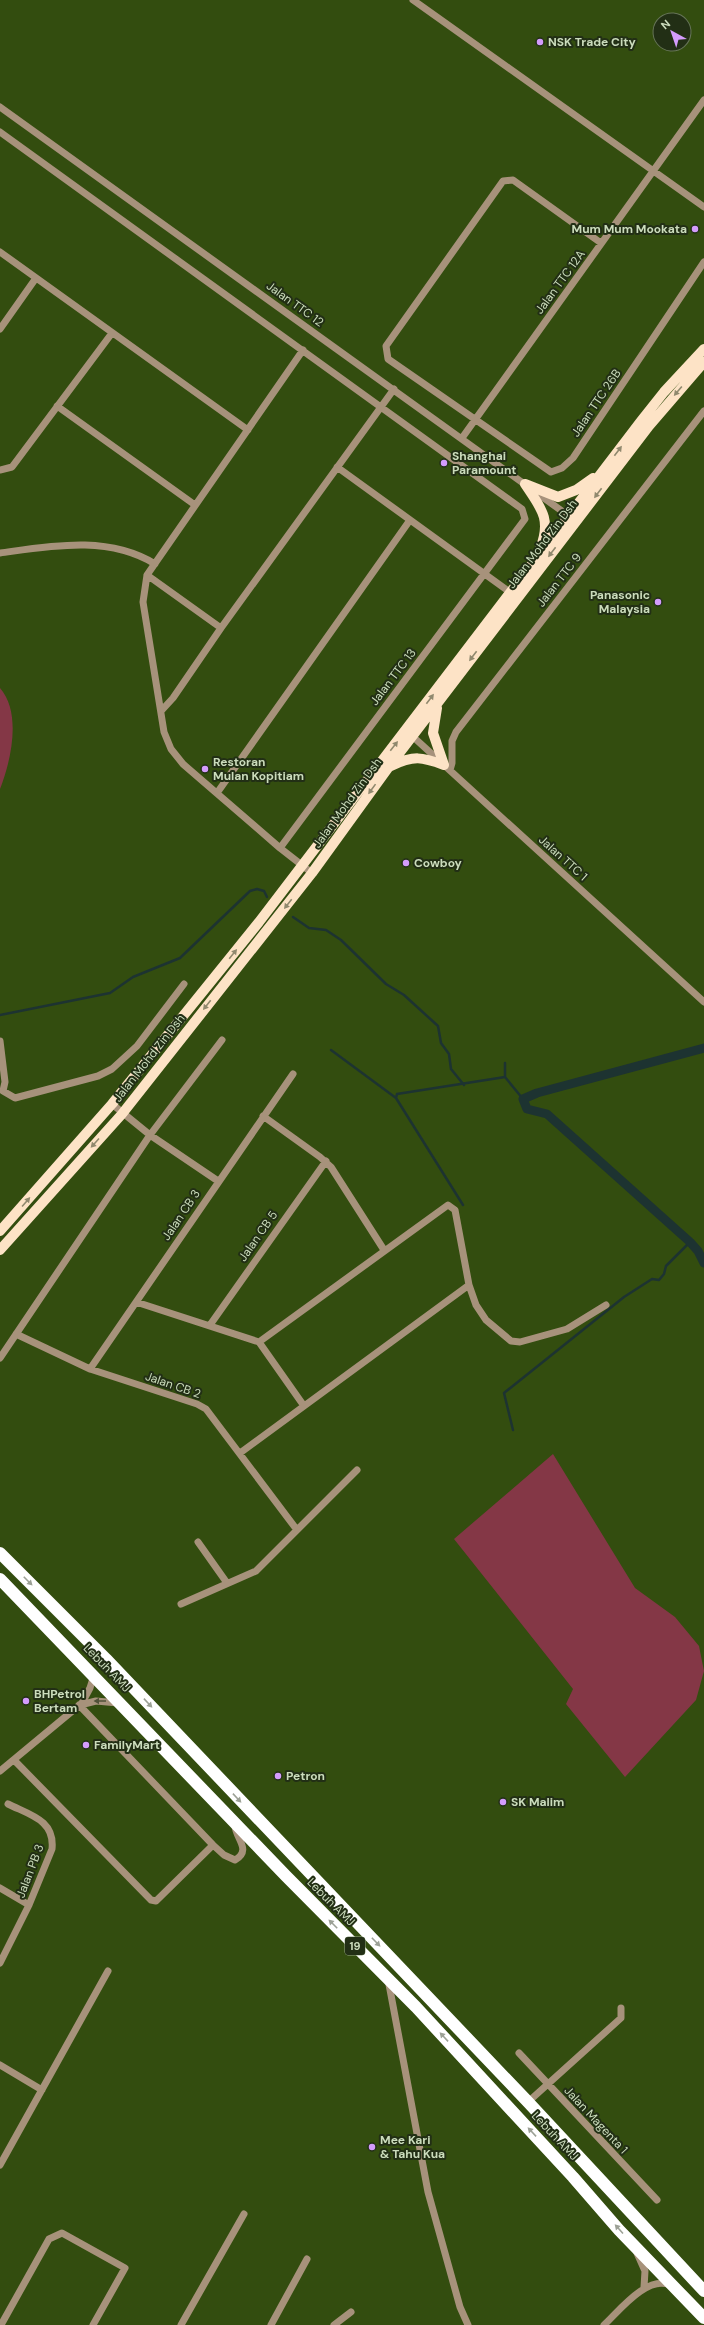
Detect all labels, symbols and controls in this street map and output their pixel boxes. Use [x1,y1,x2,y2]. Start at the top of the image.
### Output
north arrow [652,12,692,52]
text: N [658,16,673,32]
place label: NSK Trade City [548,34,636,50]
marker: NSK Trade City [535,37,545,47]
place label: Mum Mum Mookata [572,221,687,237]
marker: Mum Mum Mookata [690,224,700,234]
street label: Jalan TTC 12A [531,247,589,317]
street label: Jalan TTC 12 [263,278,327,330]
street label: Jalan TTC 26B [567,366,625,440]
one-way arrow [674,386,683,396]
one-way arrow [614,446,622,457]
place label: Shanghai Paramount [452,448,517,478]
marker: Shanghai Paramount [439,458,449,468]
one-way arrow [593,487,602,498]
street label: Jalan Mohd Zin Dsh [503,496,581,592]
one-way arrow [548,547,556,558]
street label: Jalan TTC 9 [533,550,585,610]
place label: Panasonic Malaysia [590,587,650,617]
marker: Panasonic Malaysia [653,597,663,607]
street label: Jalan TTC 13 [366,645,420,709]
one-way arrow [469,650,478,661]
one-way arrow [426,694,434,705]
one-way arrow [390,741,398,752]
place label: Restoran Mulan Kopitiam [213,754,304,784]
street label: Jalan Mohd Zin Dsh [309,755,385,851]
marker: Restoran Mulan Kopitiam [200,764,210,774]
one-way arrow [368,784,377,795]
street label: Jalan TTC 1 [535,832,591,884]
place label: Cowboy [414,855,462,871]
marker: Cowboy [401,858,411,868]
one-way arrow [284,898,292,909]
one-way arrow [229,949,238,960]
one-way arrow [203,1000,212,1011]
street label: Jalan Mohd Zin Dsh [110,1011,188,1105]
one-way arrow [91,1137,100,1148]
street label: Jalan CB 3 [158,1187,204,1243]
one-way arrow [21,1197,30,1207]
street label: Jalan CB 5 [235,1208,281,1264]
street label: Jalan CB 2 [143,1368,203,1402]
one-way arrow [23,1576,33,1585]
street label: Lebuh AMJ [80,1640,134,1696]
place label: BHPetrol Bertam [34,1686,85,1716]
marker: BHPetrol Bertam [21,1696,31,1706]
one-way arrow [93,1698,106,1704]
one-way arrow [143,1698,153,1708]
place label: FamilyMart [94,1737,160,1753]
marker: FamilyMart [81,1740,91,1750]
place label: Petron [286,1768,325,1784]
marker: Petron [273,1771,283,1781]
one-way arrow [232,1793,242,1803]
place label: SK Malim [511,1794,564,1810]
marker: SK Malim [498,1797,508,1807]
street label: Jalan PB 3 [12,1842,48,1900]
street label: Lebuh AMJ [304,1875,358,1929]
one-way arrow [328,1919,338,1929]
road number: 19 [345,1937,365,1955]
one-way arrow [371,1937,381,1947]
one-way arrow [439,2032,448,2042]
street label: Jalan Magenta 1 [561,2083,631,2157]
street label: Lebuh AMJ [528,2108,582,2164]
one-way arrow [527,2127,537,2137]
place label: Mee Kari & Tahu Kua [380,2132,445,2162]
marker: Mee Kari & Tahu Kua [367,2142,377,2152]
one-way arrow [614,2224,623,2234]

